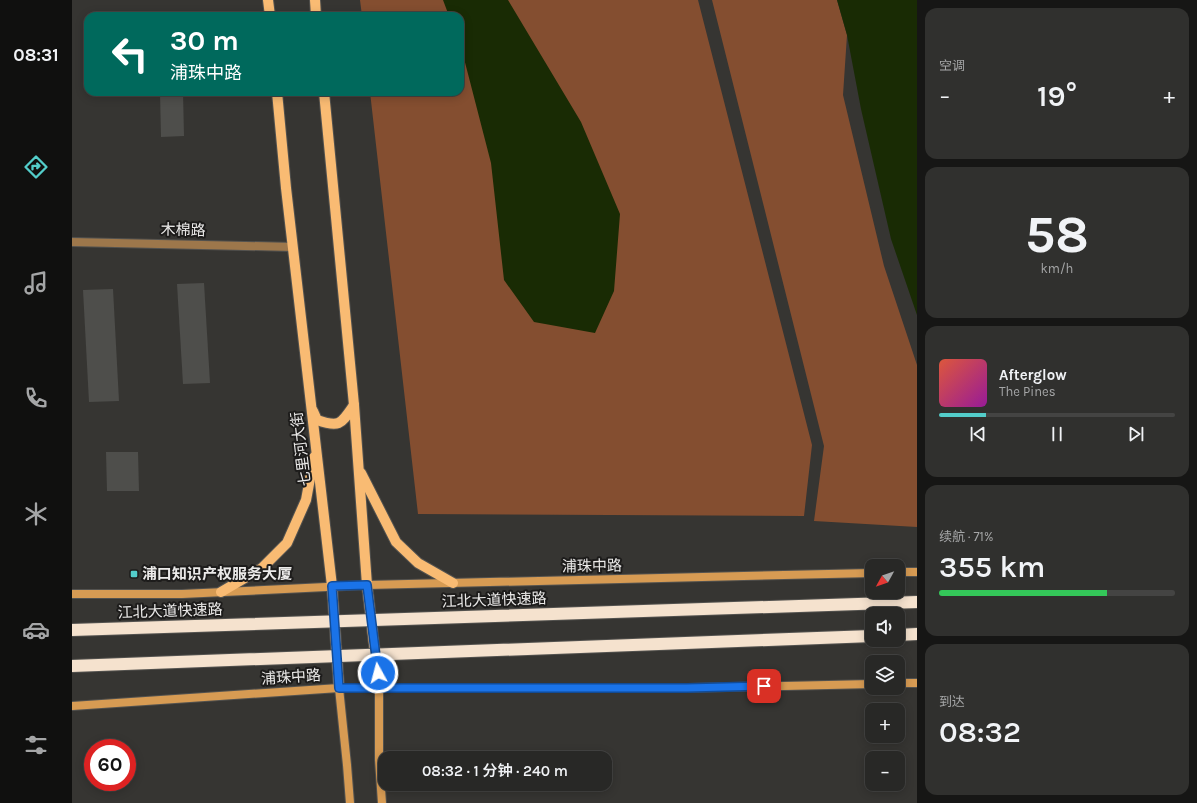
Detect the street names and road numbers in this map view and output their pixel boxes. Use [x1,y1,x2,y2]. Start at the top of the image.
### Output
street label: 木棉路 [160,221,206,239]
street label: 七里河大街 [287,411,315,487]
street label: 浦珠中路 [562,556,622,576]
street label: 江北大道快速路 [441,589,547,611]
street label: 江北大道快速路 [117,600,223,622]
street label: 浦珠中路 [260,666,322,688]

